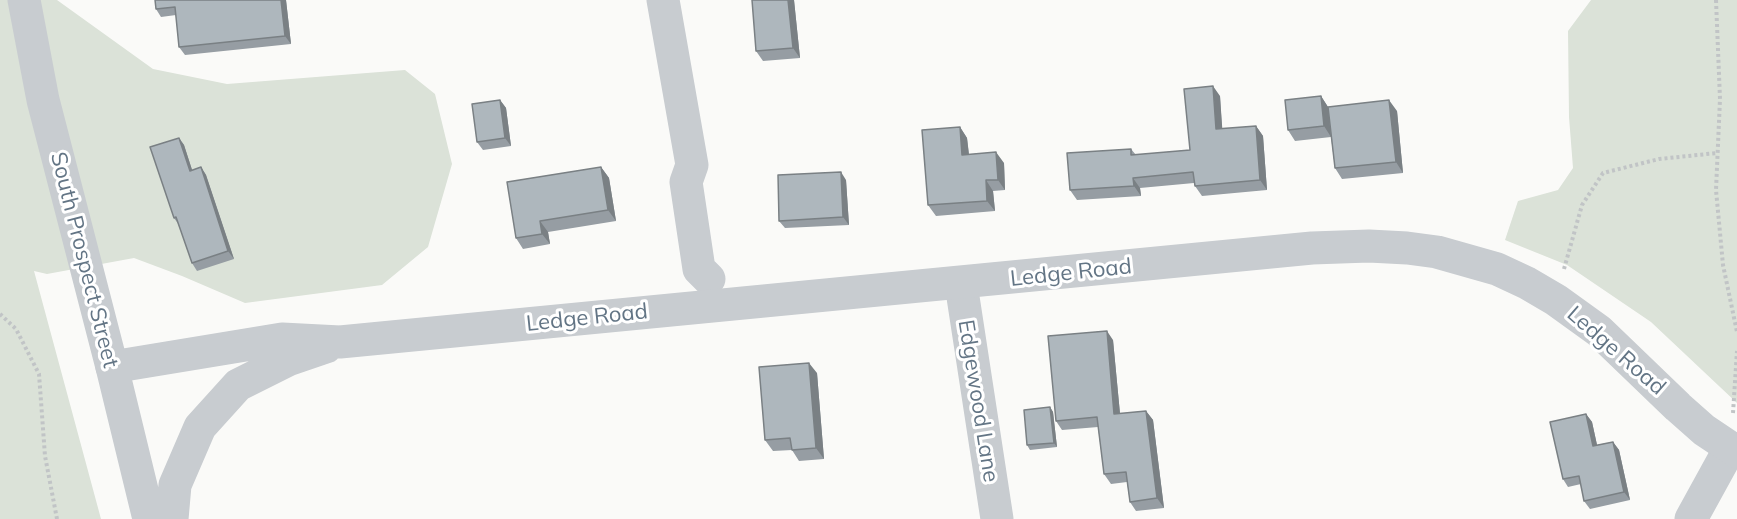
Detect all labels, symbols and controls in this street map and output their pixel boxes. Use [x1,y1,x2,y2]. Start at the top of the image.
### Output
street label: South Prospect Street [44,150,124,370]
street label: Ledge Road [1009,253,1133,293]
street label: Ledge Road [525,298,649,338]
street label: Ledge Road [1561,301,1671,401]
street label: Edgewood Lane [952,318,1004,484]

